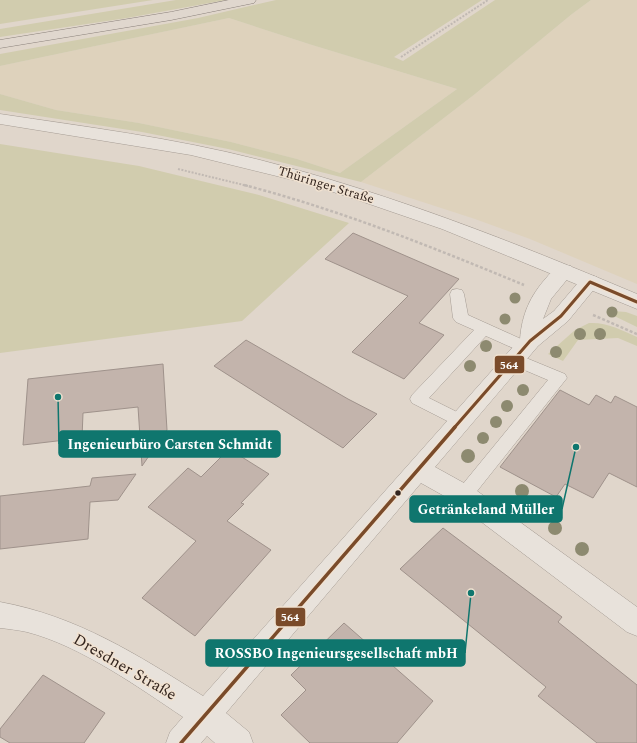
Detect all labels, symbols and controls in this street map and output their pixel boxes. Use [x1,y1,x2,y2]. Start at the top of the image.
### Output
street label: Thüringer Straße [275,161,377,209]
line badge: 564 [494,355,525,374]
text: 564 [500,357,519,374]
callout: Ingenieurbüro Carsten Schmidt [59,431,280,457]
text: Ingenieurbüro Carsten Schmidt [68,434,273,455]
unlabelled marker [393,488,403,498]
callout: Getränkeland Müller [410,496,562,522]
text: Getränkeland Müller [418,499,554,520]
line badge: 564 [275,607,306,627]
text: 564 [281,609,300,626]
street label: Dresdner Straße [69,628,181,706]
callout: ROSSBO Ingenieursgesellschaft mbH [206,640,465,666]
text: ROSSBO Ingenieursgesellschaft mbH [214,643,458,664]

